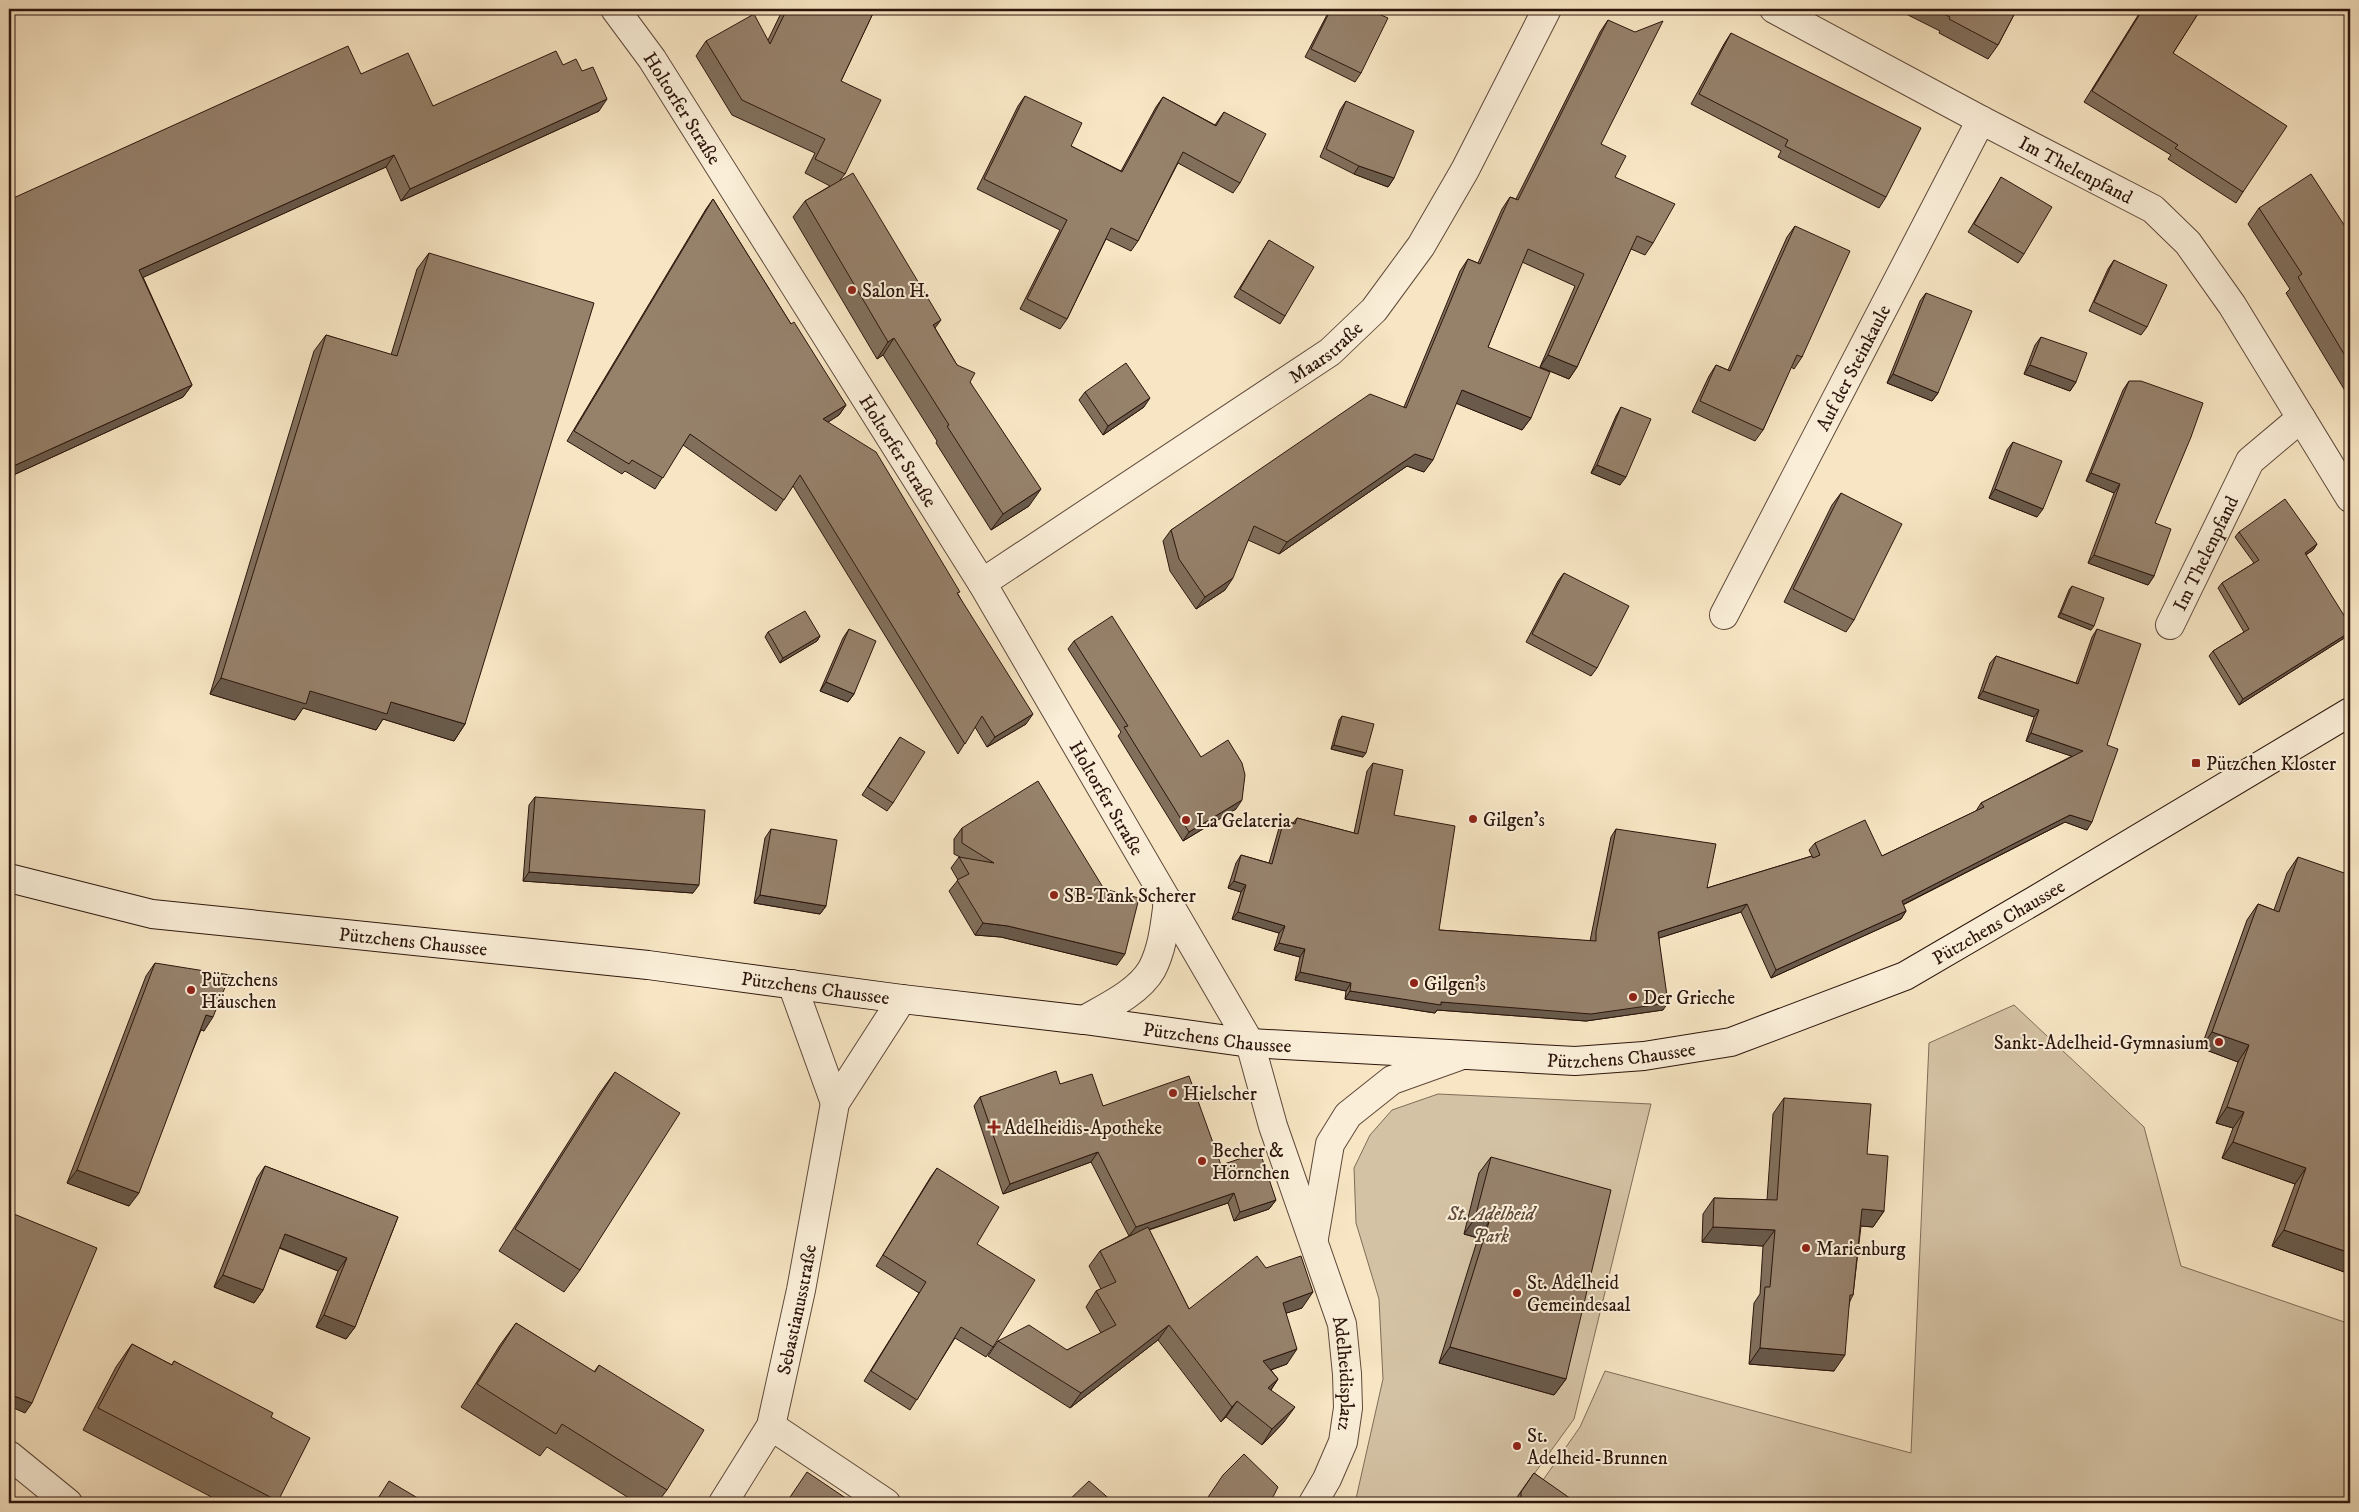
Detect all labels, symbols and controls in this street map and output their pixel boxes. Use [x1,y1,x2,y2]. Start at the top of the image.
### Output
street label: Holtorfer Straße [638,48,726,169]
street label: Im Thelenpfand [2015,132,2137,210]
place label: Salon H. [862,280,929,303]
marker: Salon H. [846,284,858,296]
street label: Auf der Steinkaule [1812,301,1896,435]
street label: Maarstraße [1285,317,1368,389]
street label: Holtorfer Straße [853,391,941,512]
street label: Im Thelenpfand [2169,492,2244,615]
street label: Holtorfer Straße [1064,737,1148,860]
place label: Pützchen Kloster [2206,753,2336,776]
marker: Pützchen Kloster [2190,757,2202,769]
place label: Gilgen’s [1483,809,1545,832]
place label: La Gelateria [1196,810,1291,833]
marker: Gilgen’s [1467,813,1479,825]
marker: La Gelateria [1180,814,1192,826]
street label: Pützchens Chaussee [1929,875,2069,970]
place label: SB-Tank Scherer [1064,885,1196,908]
marker: SB-Tank Scherer [1048,889,1060,901]
street label: Pützchens Chaussee [338,923,489,961]
street label: Pützchens Chaussee [740,968,891,1010]
place label: Pützchens Häuschen [201,969,278,1014]
place label: Gilgen's [1424,973,1486,996]
marker: Gilgen's [1408,977,1420,989]
marker: Pützchens Häuschen [185,984,197,996]
place label: Der Grieche [1643,987,1735,1010]
marker: Der Grieche [1627,991,1639,1003]
street label: Pützchens Chaussee [1141,1018,1292,1058]
place label: Sankt-Adelheid-Gymnasium [1994,1032,2209,1055]
marker: Sankt-Adelheid-Gymnasium [2213,1036,2225,1048]
street label: Pützchens Chaussee [1546,1038,1697,1074]
place label: Hielscher [1183,1083,1257,1106]
marker: Hielscher [1167,1087,1179,1099]
place label: Adelheidis-Apotheke [1004,1117,1162,1140]
marker: Adelheidis-Apotheke [988,1121,1000,1133]
place label: Becher & Hörnchen [1212,1140,1290,1185]
marker: Becher & Hörnchen [1196,1155,1208,1167]
park label: St. Adelheid Park [1447,1203,1537,1248]
place label: Marienburg [1816,1238,1906,1261]
marker: Marienburg [1800,1242,1812,1254]
street label: Sebastianusstraße [773,1243,822,1377]
place label: St. Adelheid Gemeindesaal [1527,1272,1631,1317]
marker: St. Adelheid Gemeindesaal [1511,1287,1523,1299]
street label: Adelheidisplatz [1327,1312,1358,1432]
place label: St. Adelheid-Brunnen [1527,1425,1668,1470]
marker: St. Adelheid-Brunnen [1511,1440,1523,1452]

